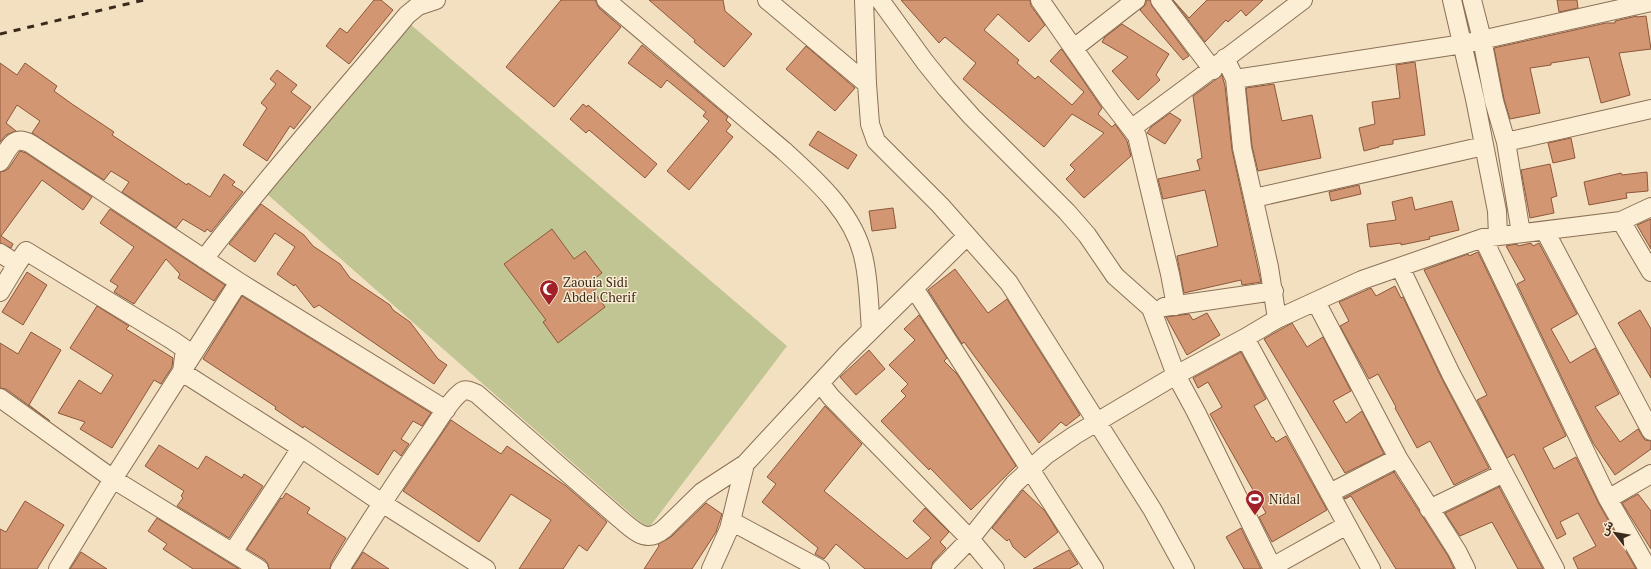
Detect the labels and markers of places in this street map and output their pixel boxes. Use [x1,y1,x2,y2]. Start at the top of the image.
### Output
place label: Zaouia Sidi Abdel Cherif [563,273,637,306]
mosque icon: Zaouia Sidi Abdel Cherif [538,278,560,306]
sports icon: Nidal [1244,488,1266,516]
place label: Nidal [1269,490,1300,508]

